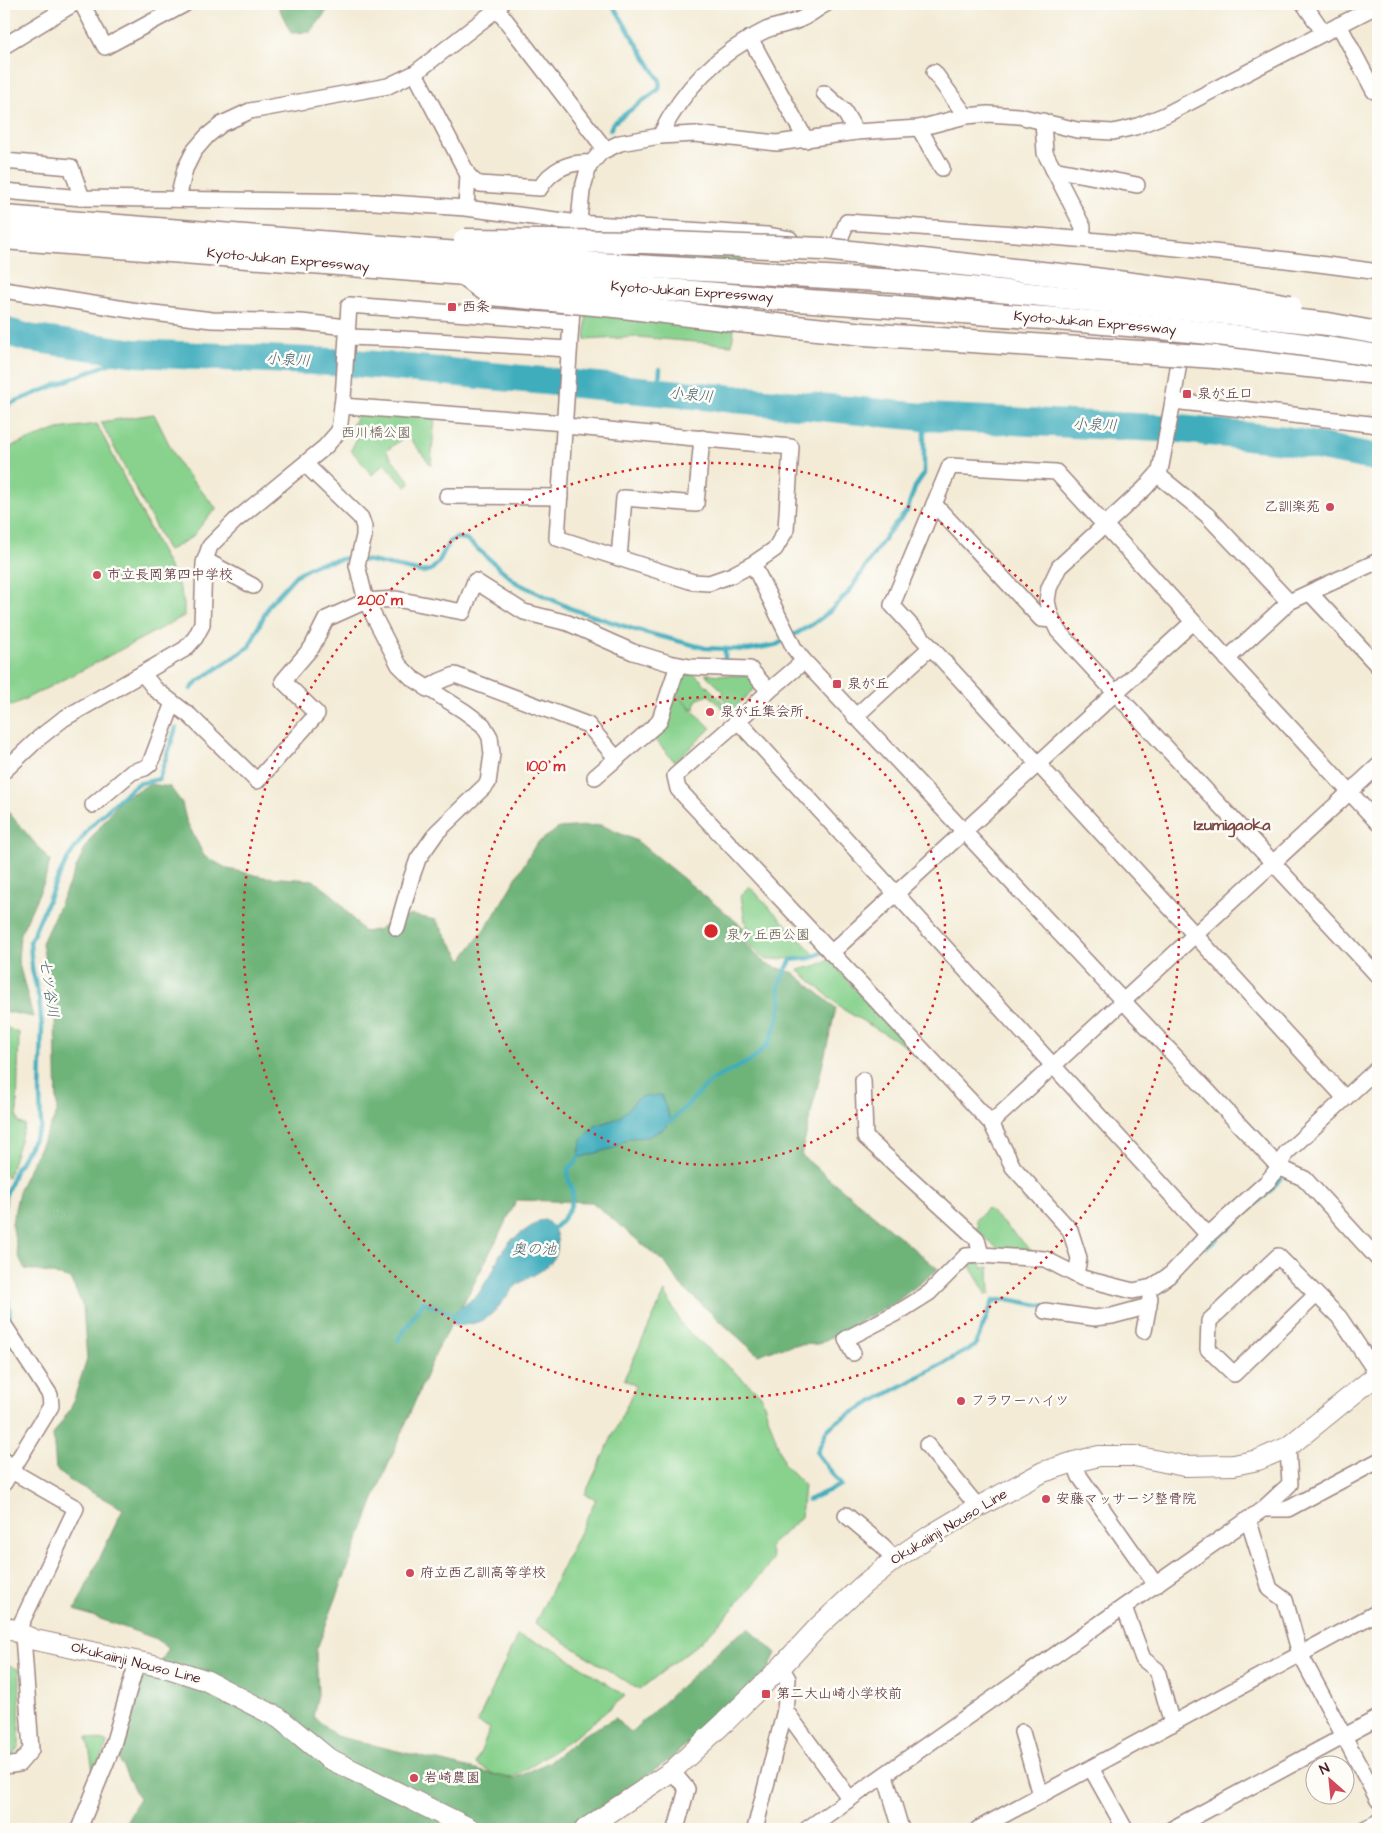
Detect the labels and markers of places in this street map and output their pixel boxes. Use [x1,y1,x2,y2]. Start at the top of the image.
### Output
place label: 西条 [462,297,490,317]
marker: 西条 [446,301,458,313]
place label: 泉が丘口 [1197,384,1253,404]
marker: 泉が丘口 [1181,388,1193,400]
place label: 乙訓楽苑 [1264,497,1320,517]
marker: 乙訓楽苑 [1324,501,1336,513]
place label: 市立長岡第四中学校 [107,565,233,585]
marker: 市立長岡第四中学校 [91,569,103,581]
place label: 泉が丘 [847,674,889,694]
marker: 泉が丘 [831,678,843,690]
place label: 泉が丘集会所 [720,702,804,722]
marker: 泉が丘集会所 [704,706,716,718]
centre of rings [702,922,720,940]
place label: フラワーハイツ [971,1391,1069,1411]
marker: フラワーハイツ [955,1395,967,1407]
place label: 安藤マッサージ整骨院 [1056,1489,1196,1509]
marker: 安藤マッサージ整骨院 [1040,1493,1052,1505]
place label: 府立西乙訓高等学校 [420,1563,546,1583]
marker: 府立西乙訓高等学校 [404,1567,416,1579]
place label: 第二大山崎小学校前 [776,1684,902,1704]
marker: 第二大山崎小学校前 [760,1688,772,1700]
place label: 岩崎農園 [424,1768,480,1788]
marker: 岩崎農園 [408,1772,420,1784]

